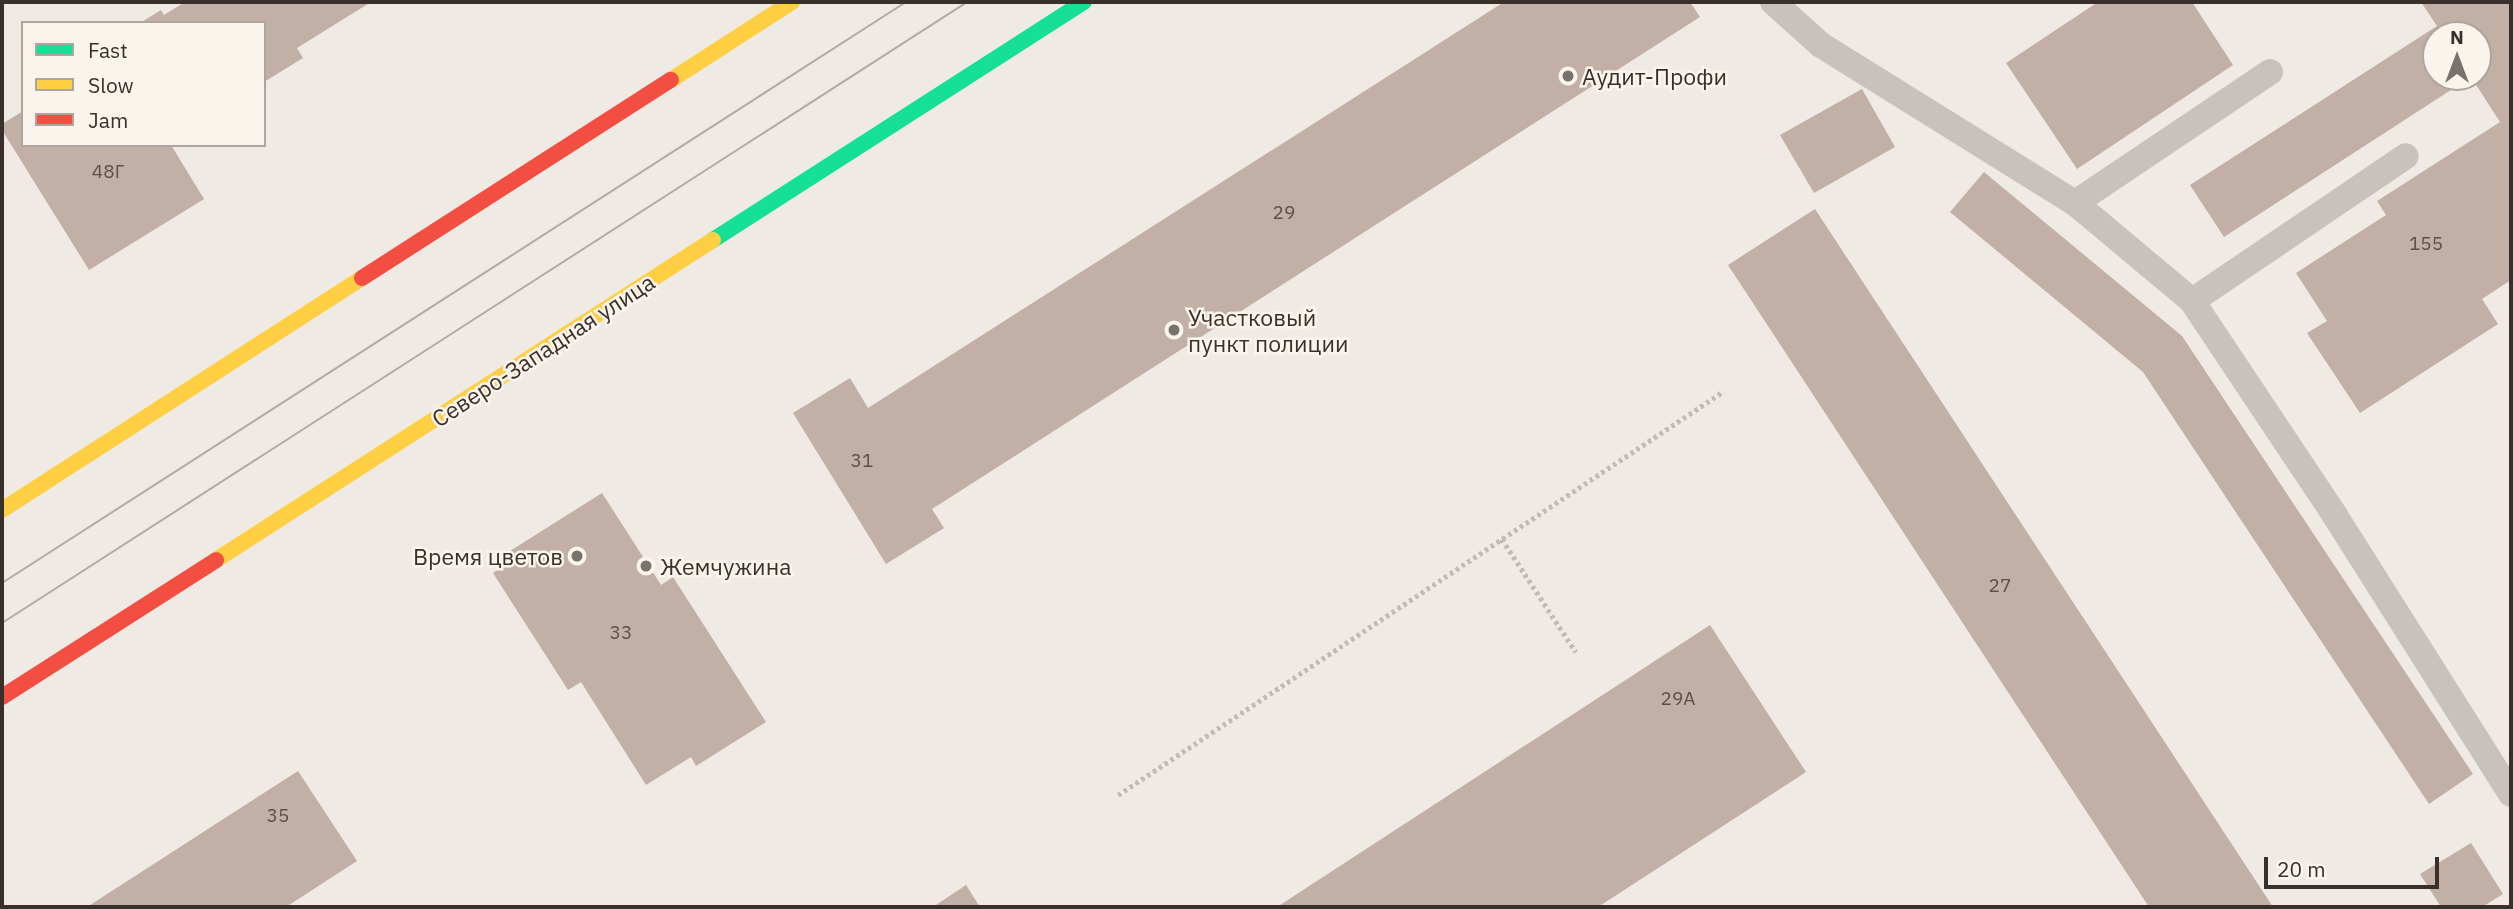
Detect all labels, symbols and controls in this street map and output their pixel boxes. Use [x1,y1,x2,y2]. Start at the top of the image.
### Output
legend [21,21,266,147]
north arrow [2422,21,2492,91]
text: N [2450,25,2464,49]
text: Fast [88,36,128,64]
place label: Аудит-Профи [1582,62,1727,90]
marker: Аудит-Профи [1560,68,1576,84]
text: Slow [88,71,134,99]
text: Jam [88,106,128,134]
house number: 48Г [92,161,124,183]
house number: 29 [1273,202,1295,224]
house number: 155 [2409,233,2443,255]
street label: Северо-Западная улица [426,268,660,432]
place label: Участковый пункт полиции [1188,303,1348,357]
marker: Участковый пункт полиции [1166,322,1182,338]
house number: 31 [851,450,873,472]
place label: Время цветов [413,542,563,570]
marker: Время цветов [569,548,585,564]
place label: Жемчужина [660,552,791,580]
marker: Жемчужина [638,558,654,574]
house number: 27 [1989,575,2011,597]
house number: 33 [610,622,632,644]
house number: 29А [1661,688,1695,710]
house number: 35 [267,805,289,827]
scale bar [2268,842,2443,886]
text: 20 m [2277,855,2326,883]

